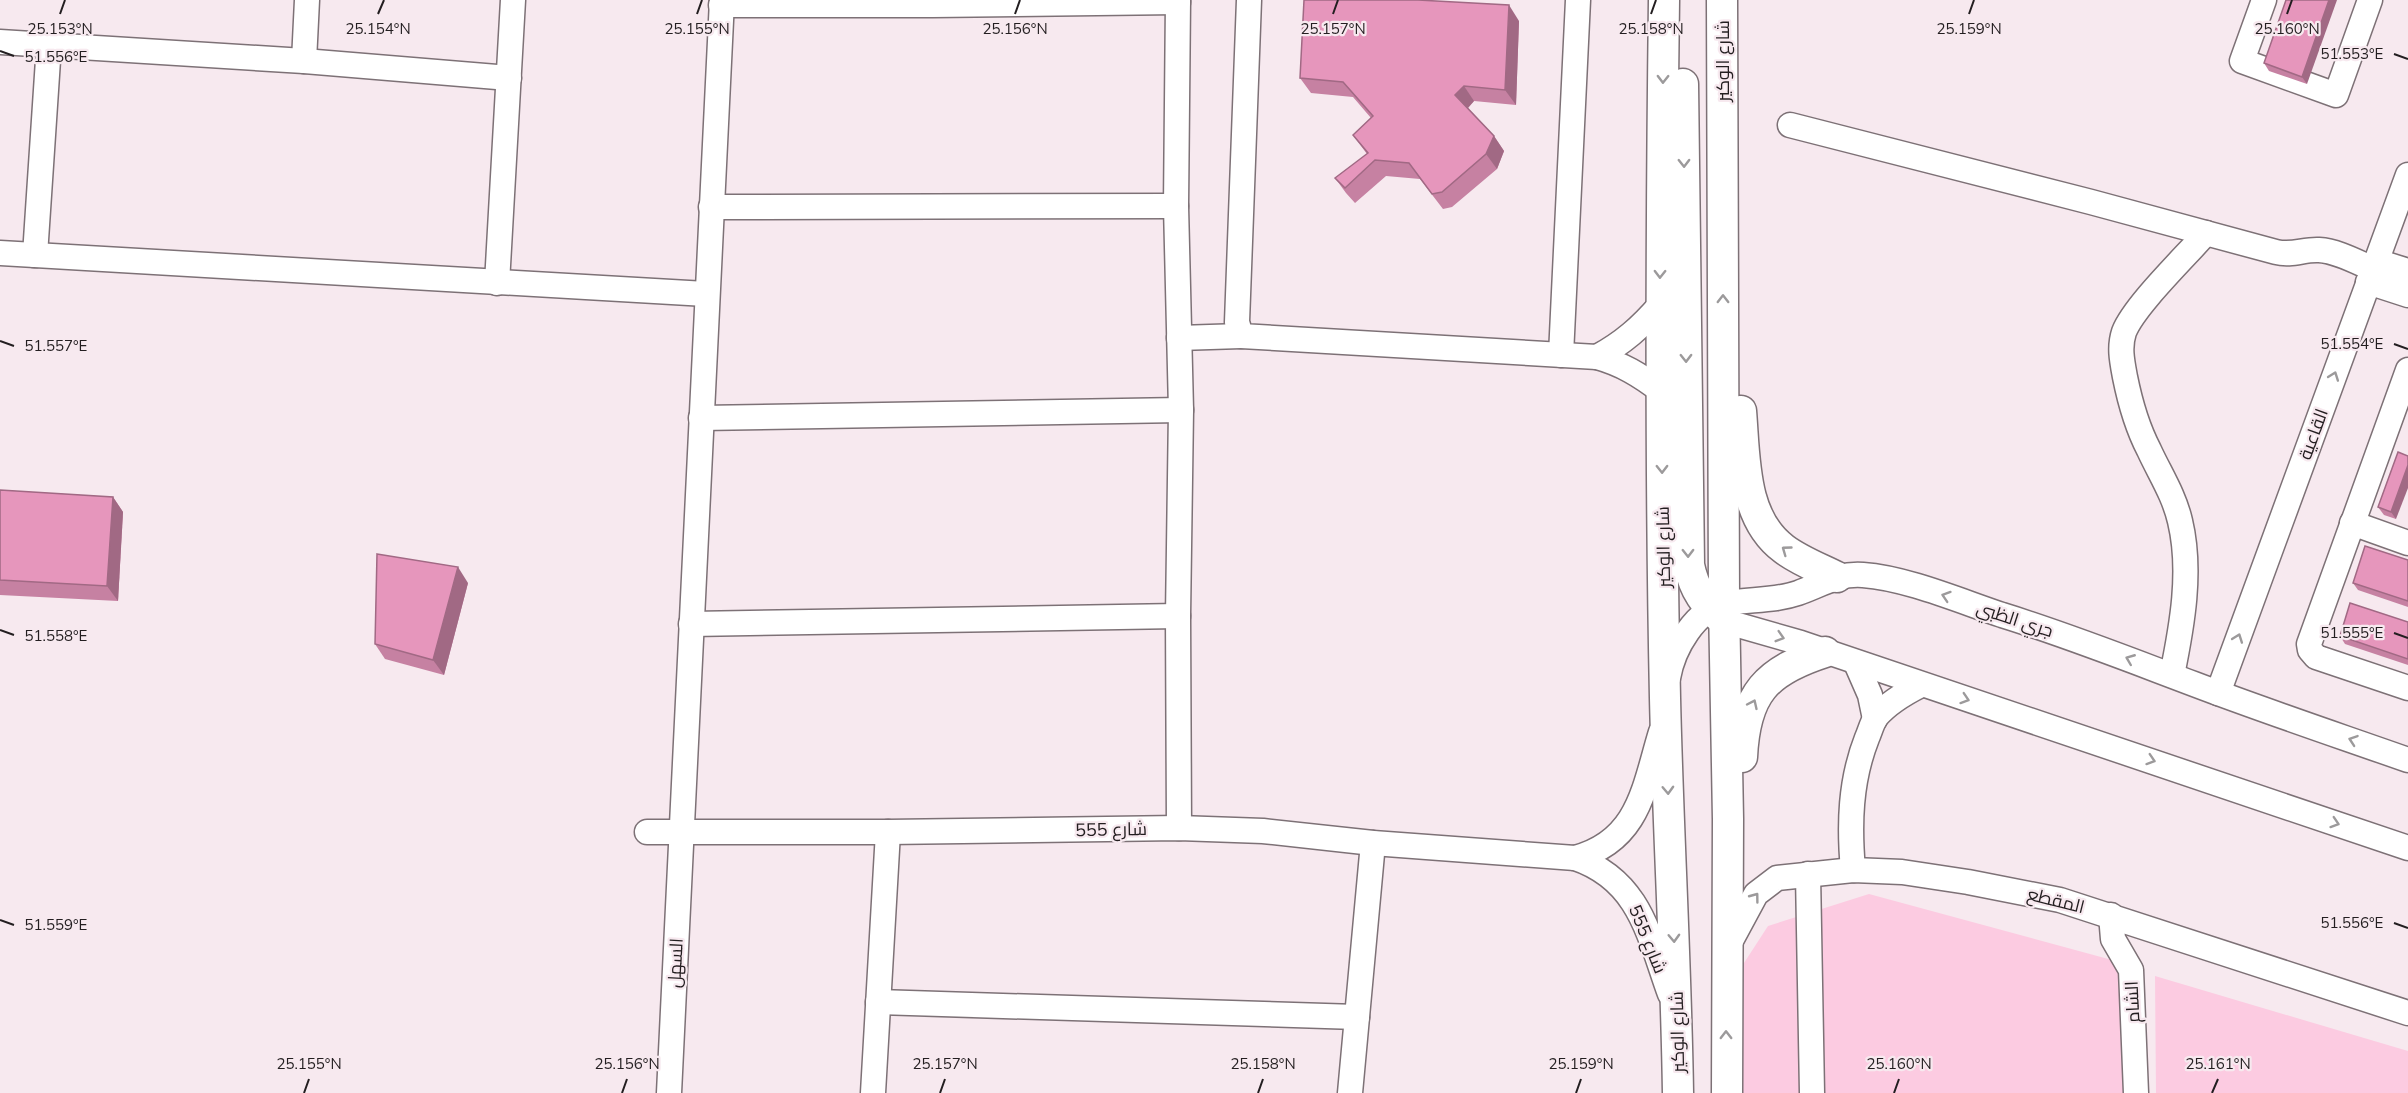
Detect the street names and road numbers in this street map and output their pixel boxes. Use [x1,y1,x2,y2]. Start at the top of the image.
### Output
street label: شارع الوكير [1711,20,1735,103]
street label: القاعية [2293,405,2333,463]
street label: شارع الوكير [1651,506,1676,589]
street label: جري الظبي [1973,596,2056,645]
street label: شارع 555 [1075,817,1147,842]
street label: المقطع [2025,882,2087,919]
street label: شارع 555 [1623,901,1672,977]
street label: السهل [662,938,688,988]
street label: الشام [2119,980,2146,1024]
street label: شارع الوكير [1665,991,1690,1074]

